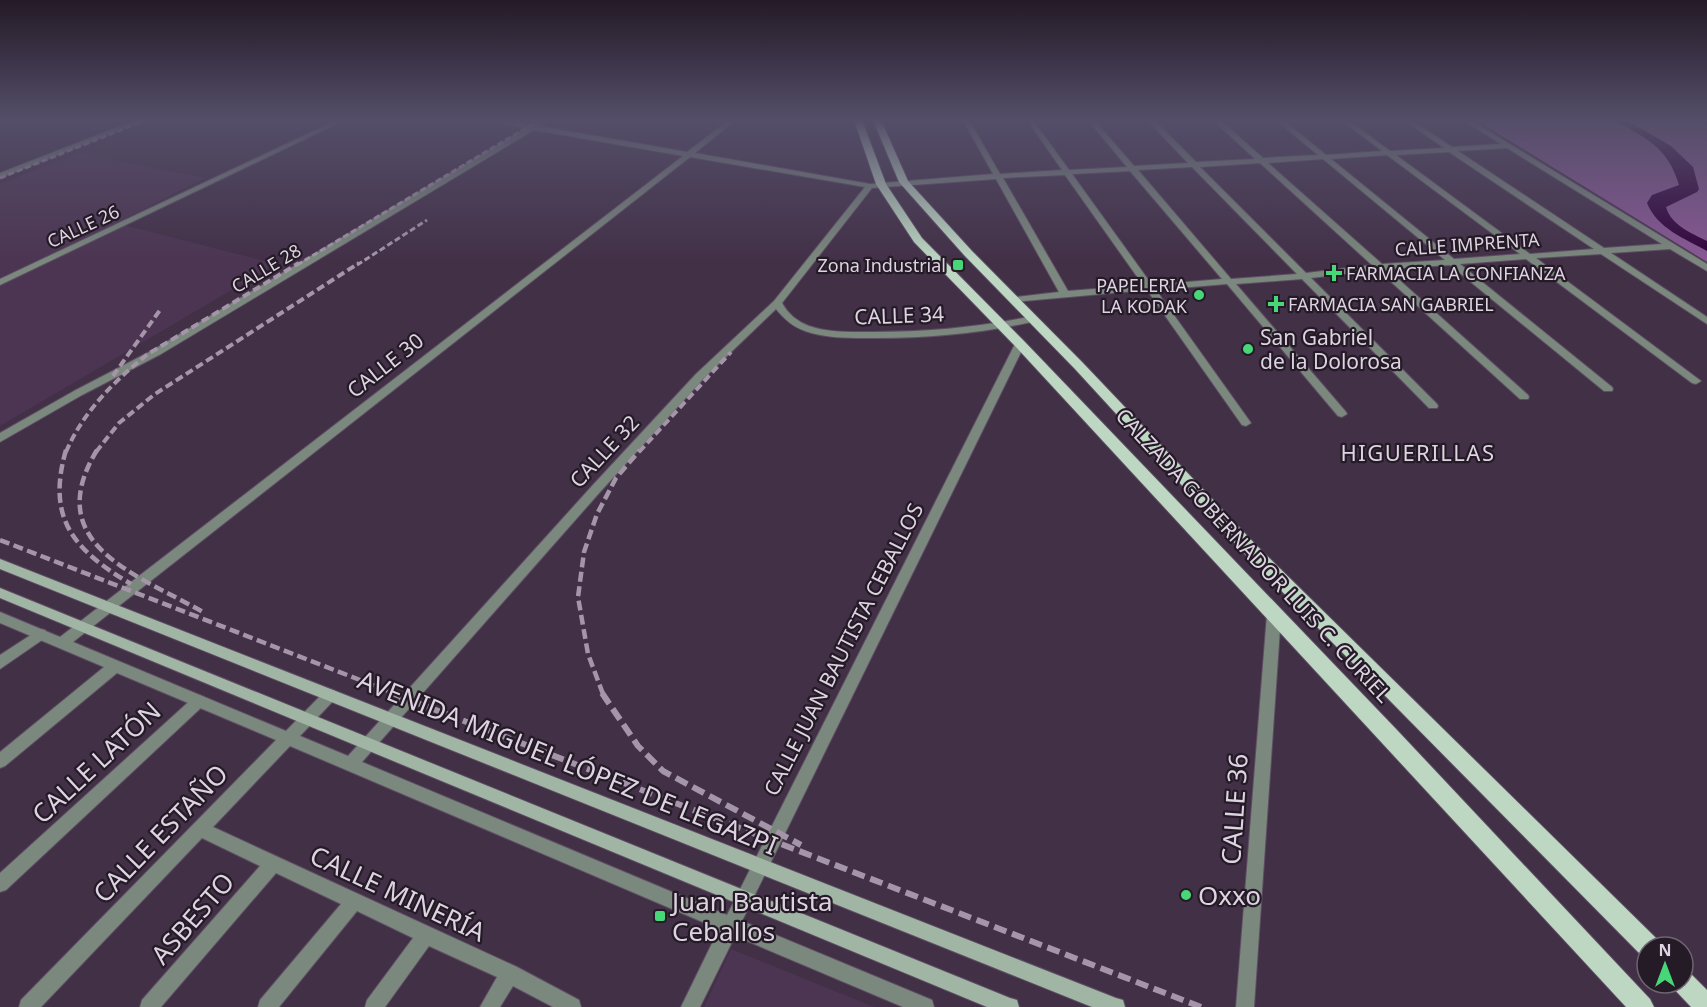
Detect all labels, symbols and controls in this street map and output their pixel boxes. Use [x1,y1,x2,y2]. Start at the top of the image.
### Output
street label: CALLE 26 [43,199,123,253]
street label: CALLE IMPRENTA [1394,227,1541,261]
street label: CALLE 28 [227,238,305,298]
place label: Zona Industrial [818,253,946,277]
marker: Zona Industrial [951,258,965,272]
place label: FARMACIA LA CONFIANZA [1346,261,1566,285]
marker: FARMACIA LA CONFIANZA [1327,266,1341,280]
place label: PAPELERIA LA KODAK [1096,273,1188,318]
marker: PAPELERIA LA KODAK [1192,288,1206,302]
place label: FARMACIA SAN GABRIEL [1288,292,1494,316]
marker: FARMACIA SAN GABRIEL [1269,297,1283,311]
street label: CALLE 34 [854,299,944,331]
place label: San Gabriel de la Dolorosa [1260,323,1402,375]
street label: CALLE 30 [341,326,429,404]
marker: San Gabriel de la Dolorosa [1241,342,1255,356]
street label: CALZADA GOBERNADOR LUIS C. CURIEL [1110,402,1398,708]
street label: CALLE 32 [563,409,645,493]
district label: HIGUERILLAS [1341,437,1495,467]
street label: CALLE JUAN BAUTISTA CEBALLOS [757,498,929,800]
street label: AVENIDA MIGUEL LÓPEZ DE LEGAZPI [353,661,783,863]
street label: CALLE LATÓN [24,693,168,831]
street label: CALLE 36 [1212,752,1256,866]
street label: CALLE ESTAÑO [85,756,235,910]
street label: CALLE MINERÍA [304,837,492,950]
street label: ASBESTO [142,864,242,972]
place label: Oxxo [1198,877,1261,913]
place label: Juan Bautista Ceballos [669,883,833,949]
marker: Oxxo [1179,888,1193,902]
marker: Juan Bautista Ceballos [653,909,667,923]
north arrow [1635,935,1695,995]
text: N [1658,939,1672,961]

